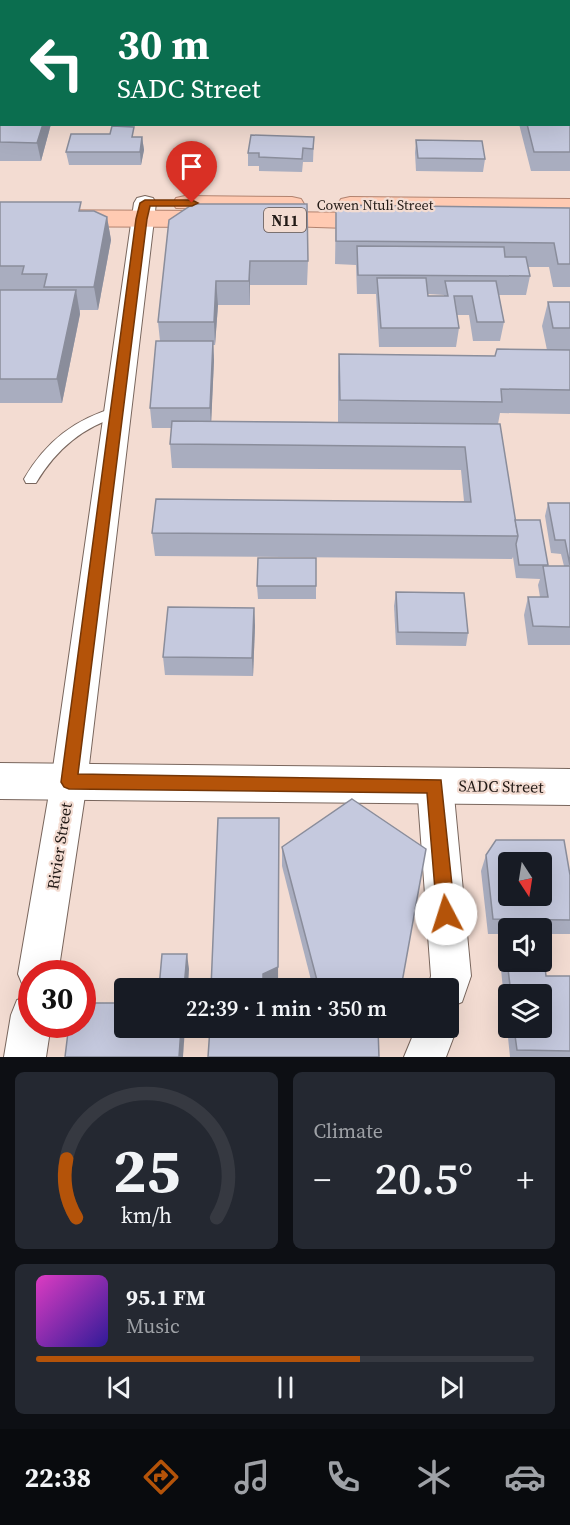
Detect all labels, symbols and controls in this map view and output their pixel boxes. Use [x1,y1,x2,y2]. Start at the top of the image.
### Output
text: 30 m [117,15,210,73]
icon: left [18,24,96,102]
text: SADC Street [117,70,261,107]
pin [166,141,217,203]
icon: arrive [175,150,208,183]
street label: Cowen Ntuli Street [317,195,434,215]
road number: N11 [264,208,306,232]
street label: SADC Street [458,774,545,798]
street label: Rivier Street [41,800,77,891]
north arrow [498,852,552,906]
map controls [498,852,552,1038]
position arrow [414,882,478,946]
button: sound [498,918,552,972]
speed limit sign: 30 [18,960,96,1038]
button: layers [498,984,552,1038]
text: 22:39 · 1 min · 350 m [186,993,387,1023]
text: Climate [314,1117,383,1145]
text: 25 [112,1127,180,1213]
text: 20.5° [375,1147,473,1209]
text: − [314,1157,331,1202]
text: + [517,1157,534,1202]
text: km/h [121,1201,172,1230]
text: 95.1 FM [126,1282,205,1312]
text: Music [126,1312,180,1340]
icon: previous [103,1371,136,1404]
icon: pause [269,1371,302,1404]
icon: next [435,1371,468,1404]
icon: directions [140,1456,182,1498]
icon: music [231,1456,273,1498]
icon: phone [322,1456,364,1498]
icon: climate [413,1456,455,1498]
icon: car [504,1456,546,1498]
text: 22:38 [24,1459,91,1496]

